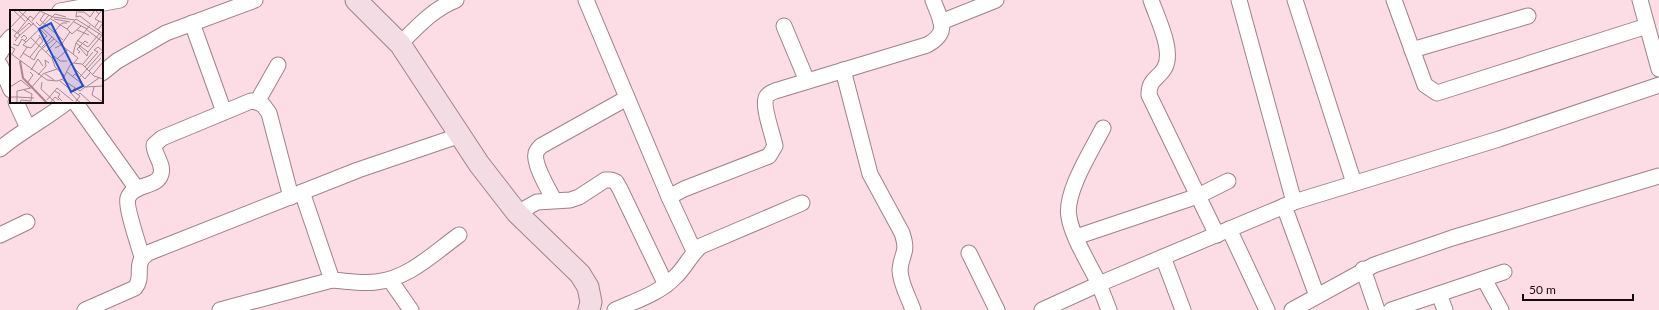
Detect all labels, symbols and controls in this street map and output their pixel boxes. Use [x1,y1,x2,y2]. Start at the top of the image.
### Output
inset map [10,10,103,103]
scale bar [1523,276,1633,302]
text: 50 m [1529,282,1556,297]

